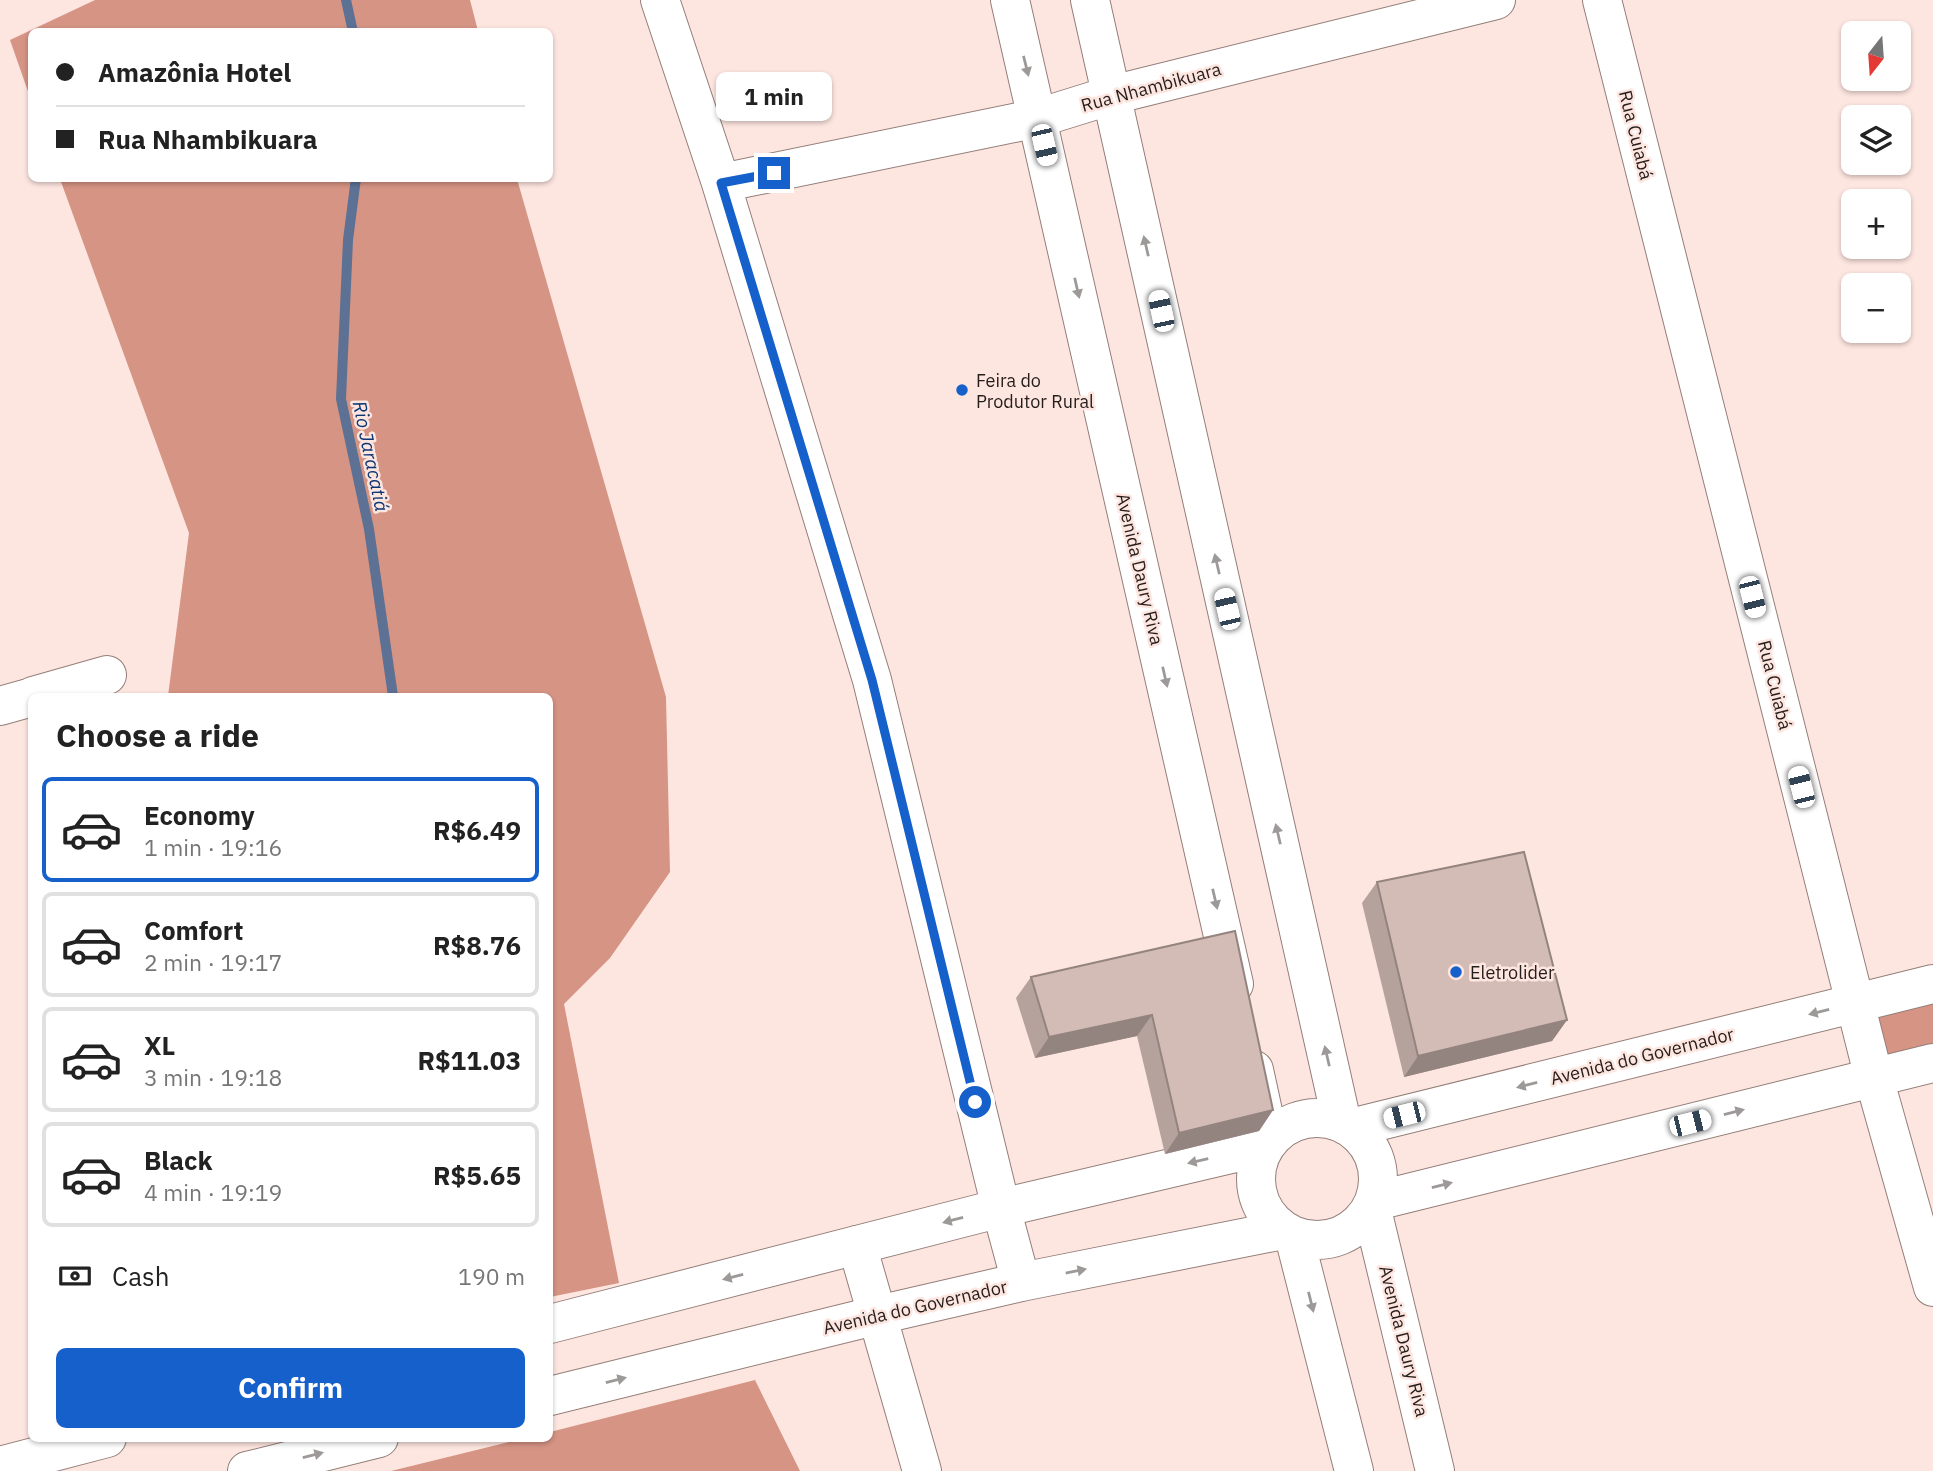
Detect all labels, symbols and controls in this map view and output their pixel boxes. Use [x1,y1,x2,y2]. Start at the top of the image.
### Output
north arrow [1841,21,1911,91]
map controls [1841,21,1911,343]
text: Amazônia Hotel [98,55,291,89]
one-way arrow [1021,55,1032,77]
street label: Rua Nhambikuara [1078,57,1224,117]
callout: 1 min [716,72,832,120]
text: 1 min [744,81,804,111]
street label: Rua Cuiabá [1614,88,1658,182]
button: layers [1841,105,1911,175]
text: Rua Nhambikuara [98,122,318,156]
car [1030,122,1059,168]
route end [758,157,790,189]
button: + [1841,189,1911,259]
one-way arrow [1141,235,1152,257]
button: − [1841,273,1911,343]
one-way arrow [1071,277,1082,299]
car [1147,288,1176,334]
place label: Feira do Produtor Rural [976,369,1094,413]
marker: Feira do Produtor Rural [954,382,970,398]
water label: Rio Jaracatiá [348,398,394,514]
street label: Avenida Daury Riva [1111,491,1169,647]
one-way arrow [1212,553,1223,575]
car [1737,574,1768,620]
car [1213,586,1242,632]
street label: Rua Cuiabá [1753,638,1797,732]
one-way arrow [1160,666,1171,688]
text: Choose a ride [56,714,259,756]
car [1786,764,1817,810]
icon: car [60,798,123,861]
text: Economy [144,798,255,832]
text: R$6.49 [433,813,521,847]
one-way arrow [1272,823,1283,845]
text: 1 min · 19:16 [144,832,282,862]
one-way arrow [1210,888,1221,910]
icon: car [60,913,123,976]
text: Comfort [144,913,243,947]
text: R$8.76 [433,928,521,962]
text: 2 min · 19:17 [144,947,282,977]
place label: Eletrolider [1470,961,1555,984]
marker: Eletrolider [1448,964,1464,980]
one-way arrow [1808,1007,1830,1018]
street label: Avenida do Governador [1548,1022,1736,1090]
icon: car [60,1028,123,1091]
text: XL [144,1028,175,1062]
text: R$11.03 [417,1043,521,1077]
one-way arrow [1322,1045,1333,1067]
text: 3 min · 19:18 [144,1062,282,1092]
one-way arrow [1516,1080,1538,1091]
route start [959,1086,991,1118]
car [1382,1100,1427,1130]
one-way arrow [1724,1106,1746,1117]
car [1668,1108,1713,1138]
icon: car [60,1143,123,1206]
text: Black [144,1143,212,1177]
one-way arrow [1187,1156,1209,1167]
text: R$5.65 [433,1158,521,1192]
text: 4 min · 19:19 [144,1177,282,1207]
one-way arrow [1431,1179,1453,1190]
one-way arrow [942,1215,964,1226]
icon: cash [56,1257,94,1295]
text: Cash [112,1259,169,1293]
text: 190 m [458,1261,525,1291]
street label: Avenida Daury Riva [1374,1263,1434,1419]
one-way arrow [1065,1266,1087,1277]
one-way arrow [722,1272,744,1283]
street label: Avenida do Governador [821,1275,1010,1339]
one-way arrow [1306,1291,1317,1313]
button: Confirm [56,1348,525,1428]
one-way arrow [605,1374,627,1385]
one-way arrow [302,1449,324,1460]

